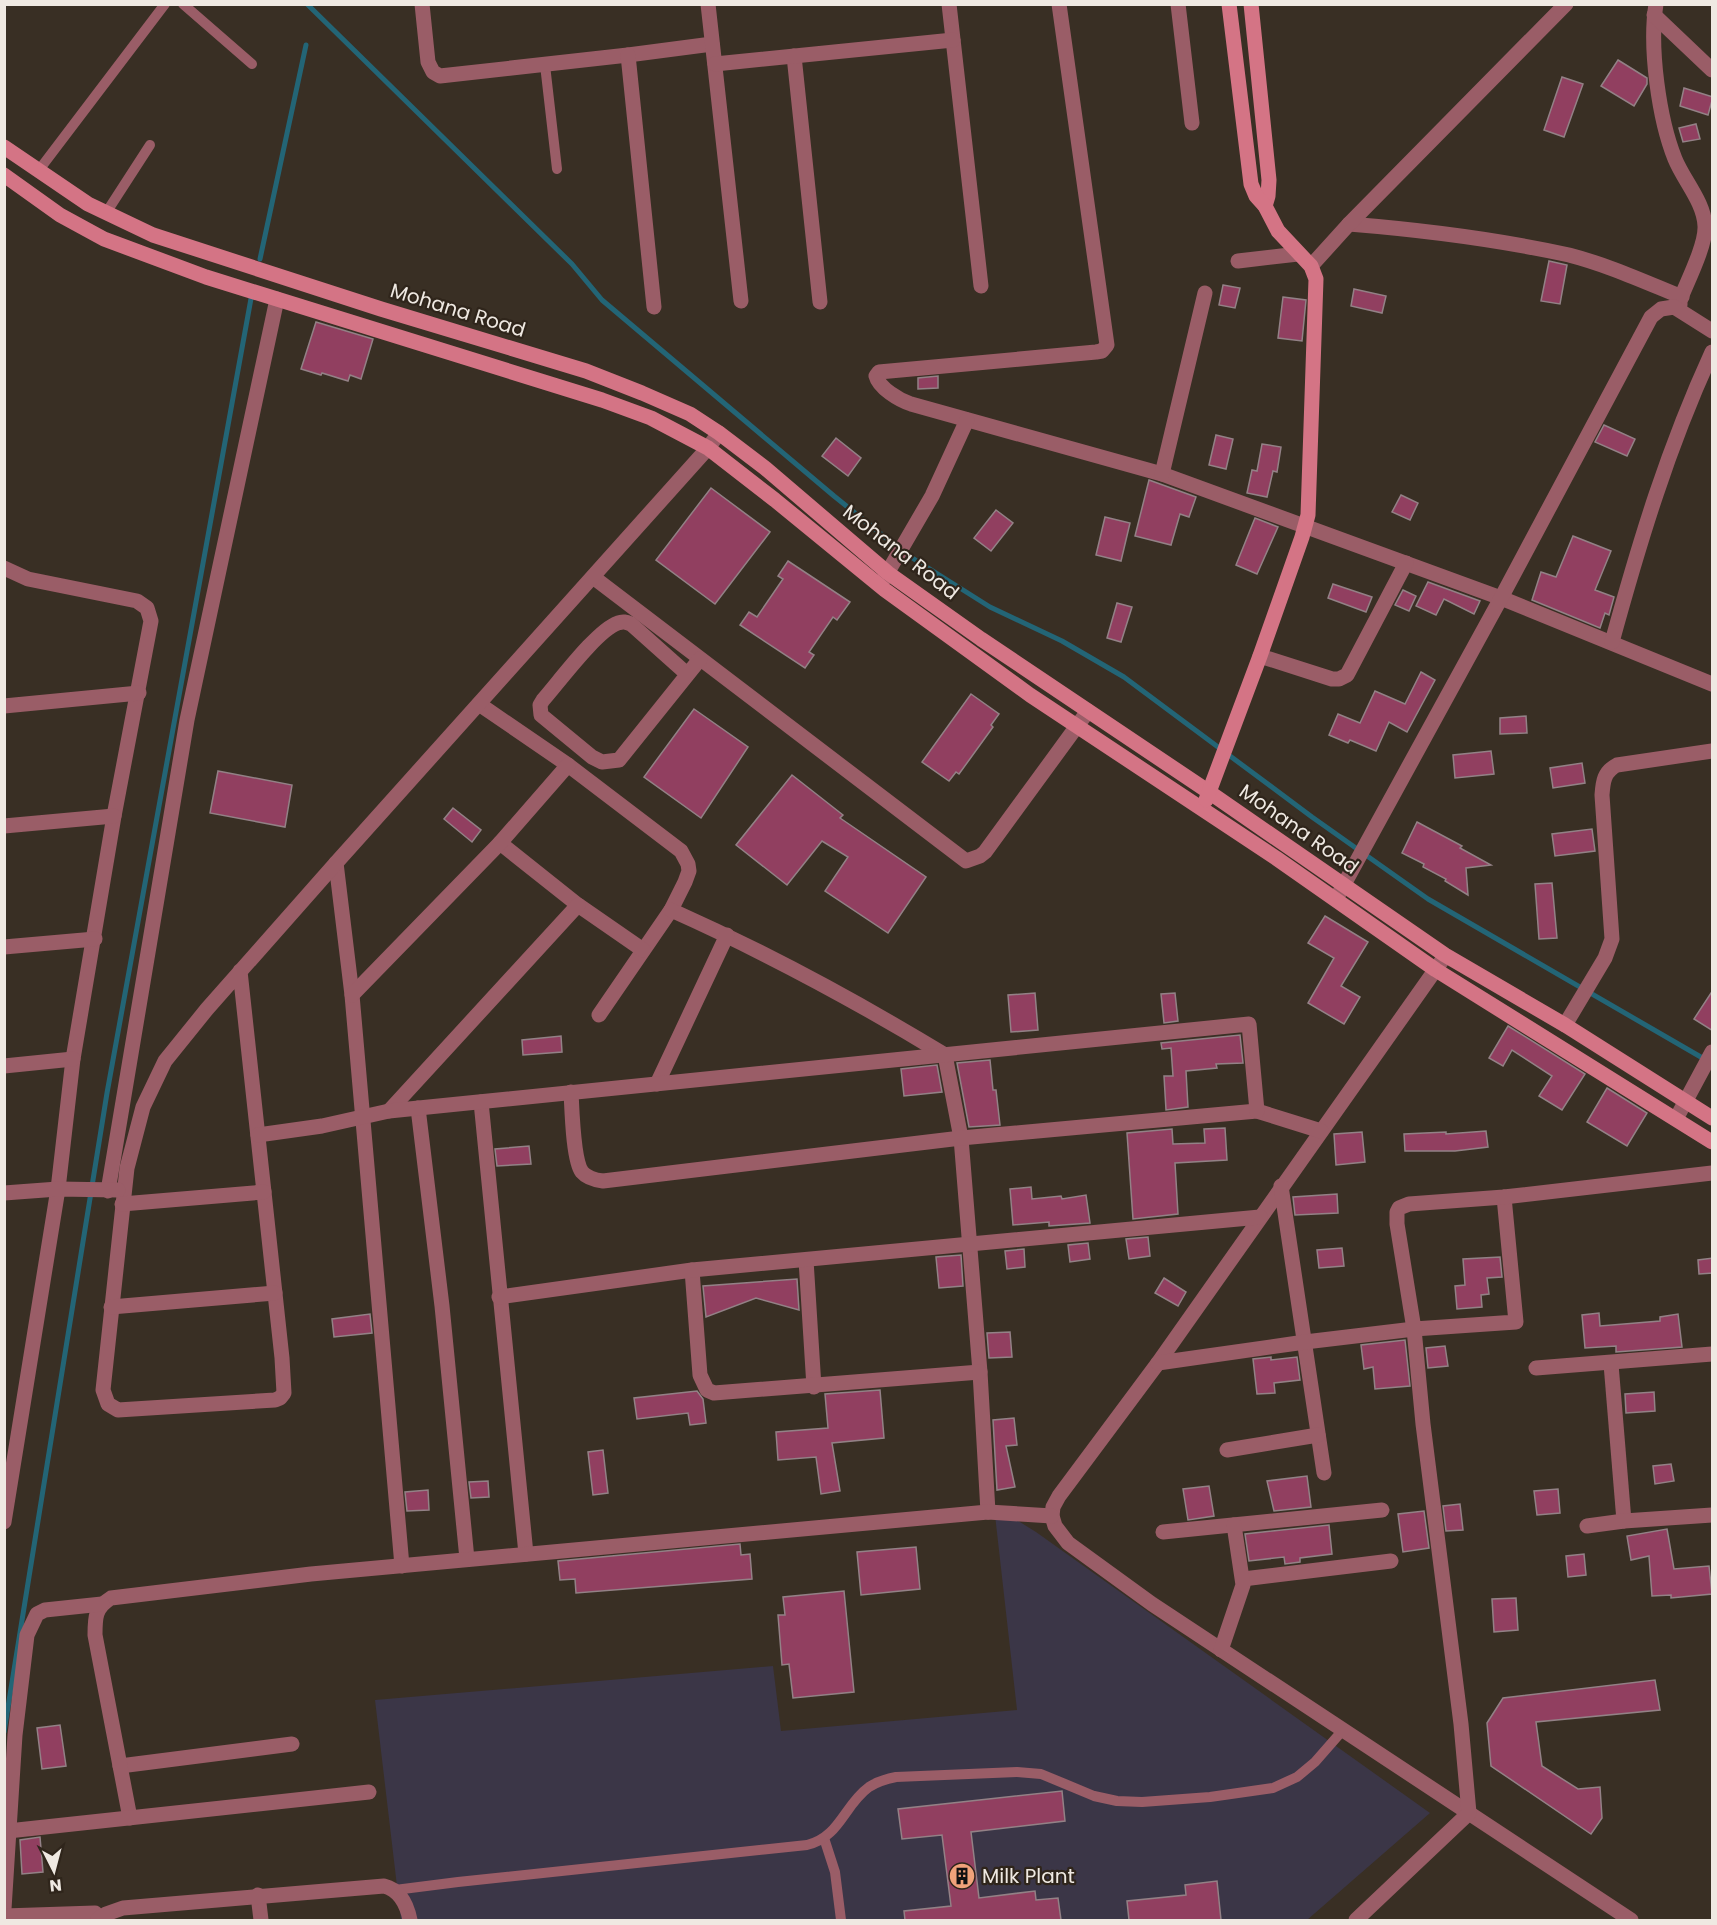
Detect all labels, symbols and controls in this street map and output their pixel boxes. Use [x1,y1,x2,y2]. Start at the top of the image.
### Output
street label: Mohana Road [387,276,529,344]
street label: Mohana Road [837,498,965,606]
street label: Mohana Road [1234,777,1364,881]
north arrow [24,1841,84,1901]
building icon: Milk Plant [947,1861,977,1891]
place label: Milk Plant [982,1862,1075,1890]
text: N [48,1873,63,1897]

